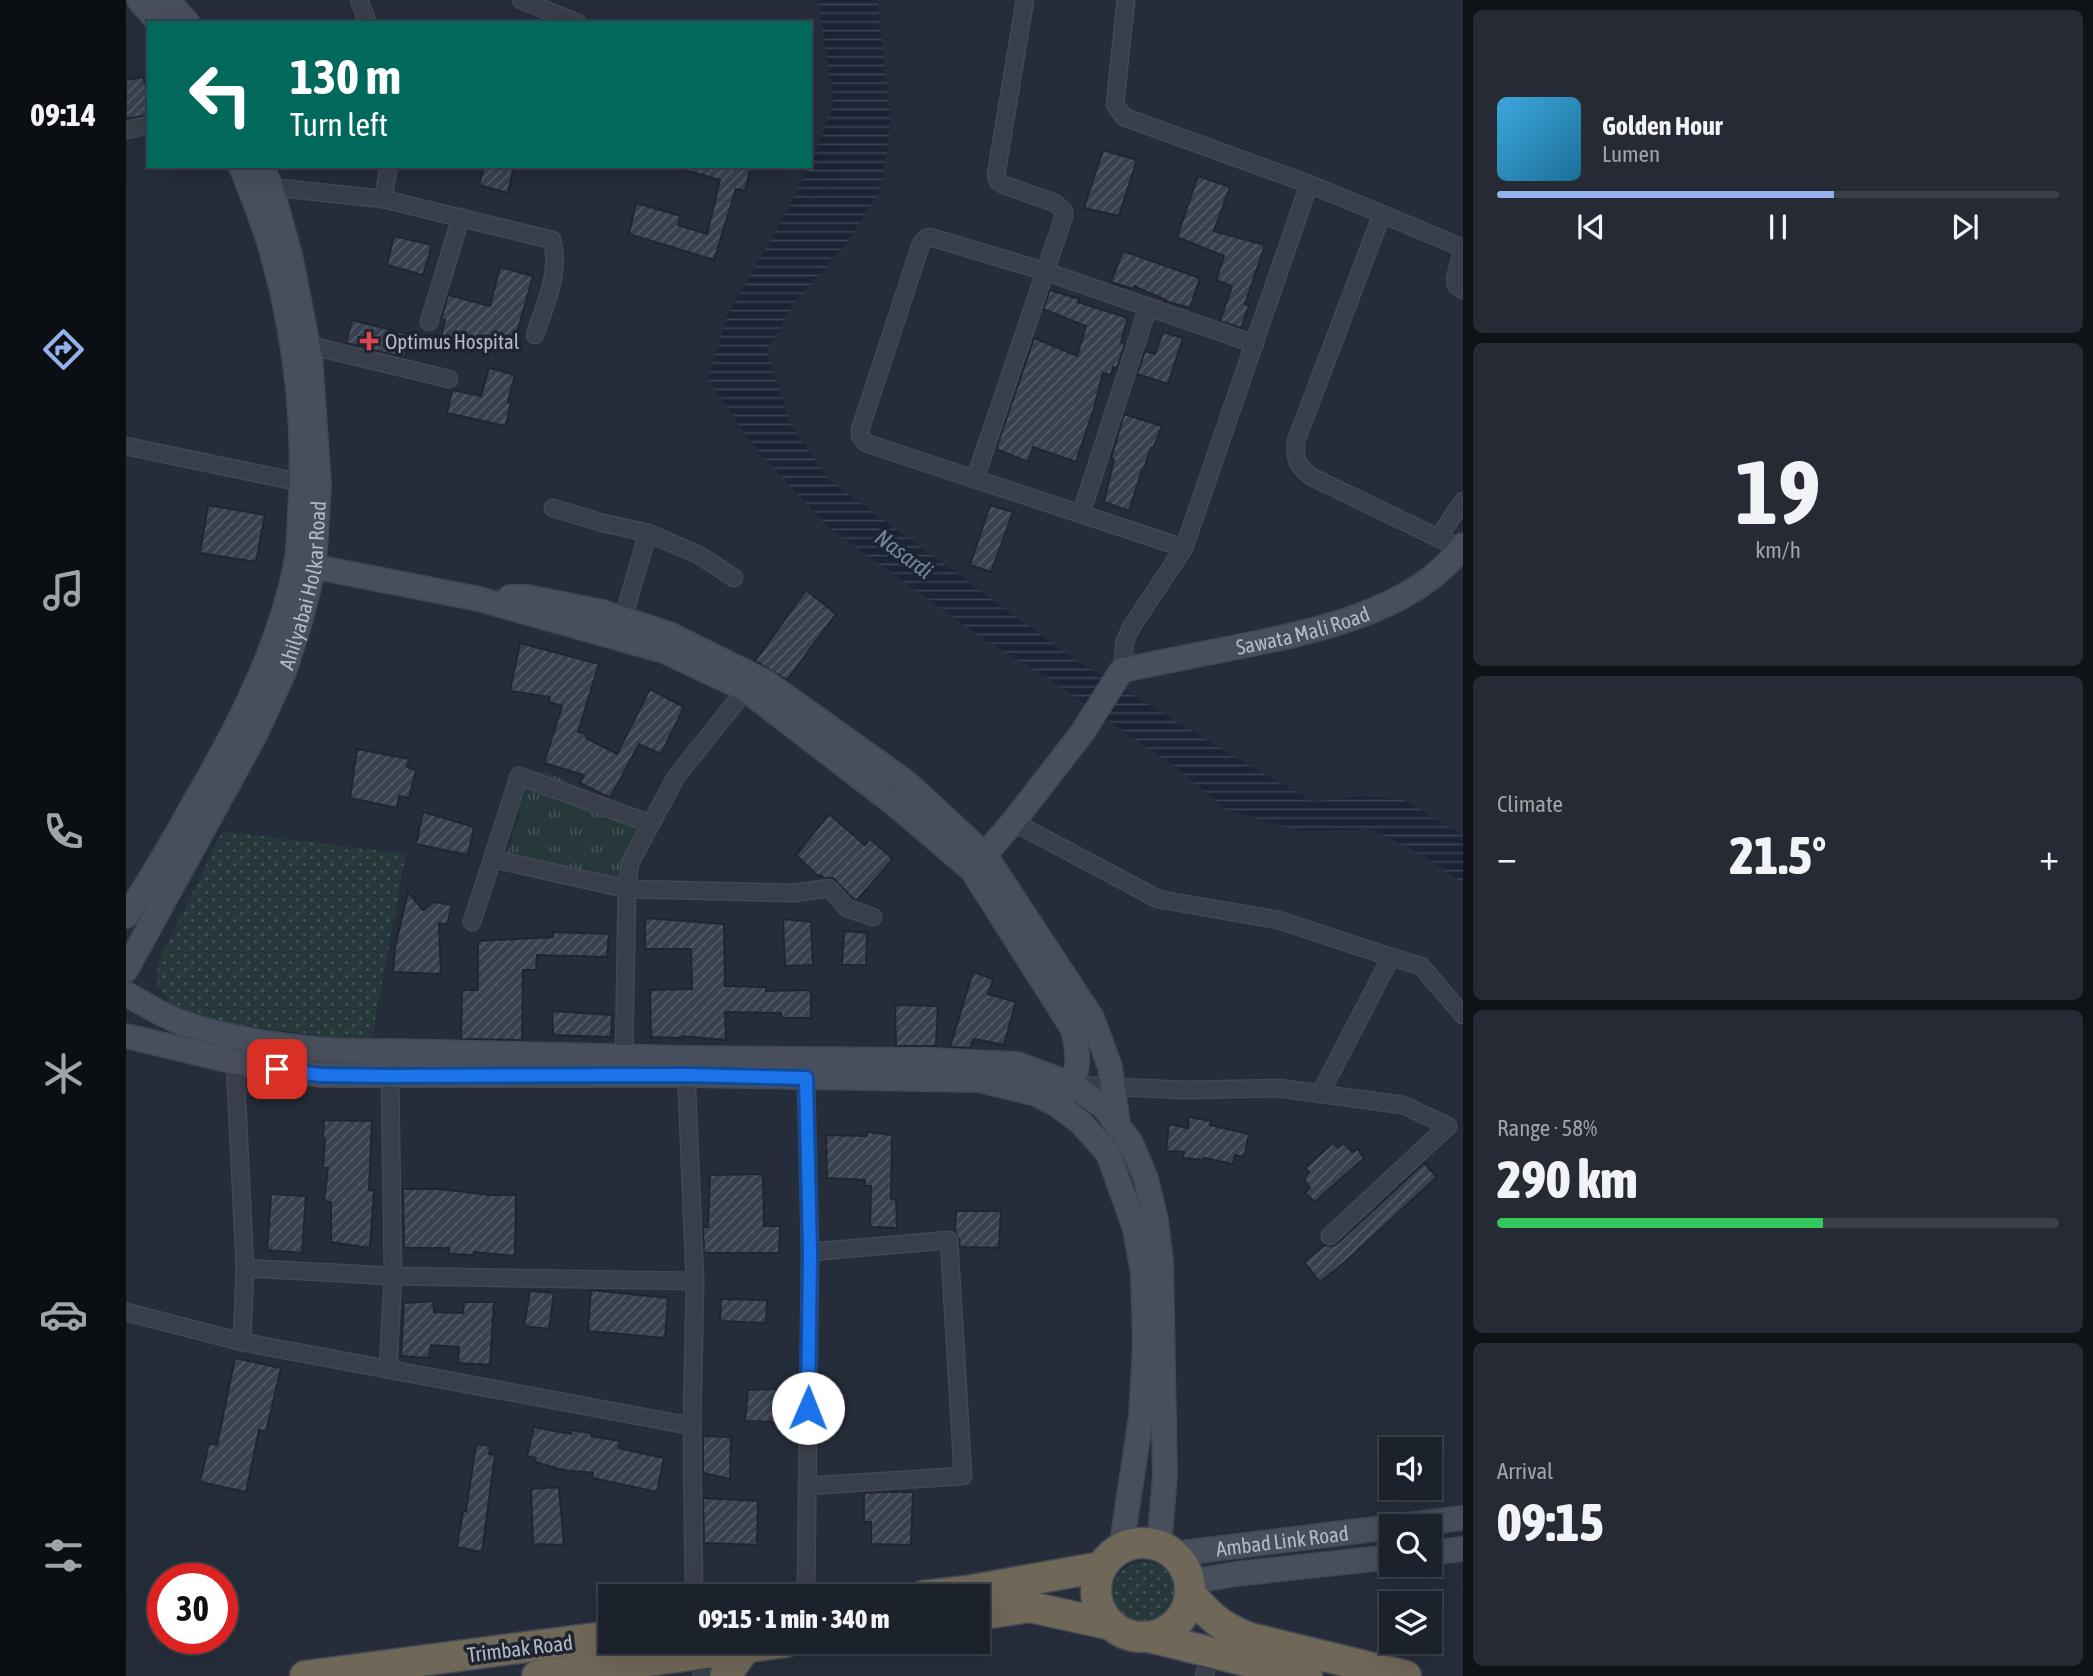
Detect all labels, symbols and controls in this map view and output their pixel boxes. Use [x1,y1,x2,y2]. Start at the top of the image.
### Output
text: 130 m [290,48,401,104]
icon: left [175,49,266,140]
text: 09:14 [30,96,96,133]
text: Turn left [290,106,388,143]
text: Golden Hour [1602,111,1722,141]
text: Lumen [1602,141,1660,167]
icon: previous [1572,208,1610,246]
icon: pause [1759,208,1797,246]
icon: next [1946,208,1984,246]
icon: directions [39,325,88,374]
place label: Optimus Hospital [385,329,520,353]
marker: Optimus Hospital [359,331,379,351]
text: 19 [1735,439,1821,543]
street label: Ahilyabai Holkar Road [274,500,330,672]
water label: Nasardi [870,524,938,584]
text: km/h [1755,537,1801,563]
icon: music [39,566,88,615]
street label: Sawata Mali Road [1234,601,1373,659]
text: Climate [1497,791,1563,817]
icon: phone [39,807,88,856]
text: 21.5° [1730,825,1826,885]
text: − [1497,835,1517,878]
text: + [2039,835,2059,878]
pin [247,1039,307,1099]
icon: climate [39,1049,88,1098]
icon: arrive [258,1050,296,1088]
text: Range · 58% [1497,1115,1597,1141]
text: 290 km [1497,1149,1638,1209]
icon: car [39,1290,88,1339]
position arrow [771,1371,845,1445]
map controls [1379,1437,1442,1654]
button: sound [1379,1437,1442,1500]
text: Arrival [1497,1458,1553,1484]
text: 09:15 [1497,1492,1604,1552]
button: search [1379,1514,1442,1577]
street label: Ambad Link Road [1214,1520,1350,1561]
icon: filters [39,1531,88,1580]
speed limit sign: 30 [147,1563,238,1654]
button: layers [1379,1591,1442,1654]
text: 09:15 · 1 min · 340 m [699,1604,889,1634]
street label: Trimbak Road [466,1630,574,1666]

